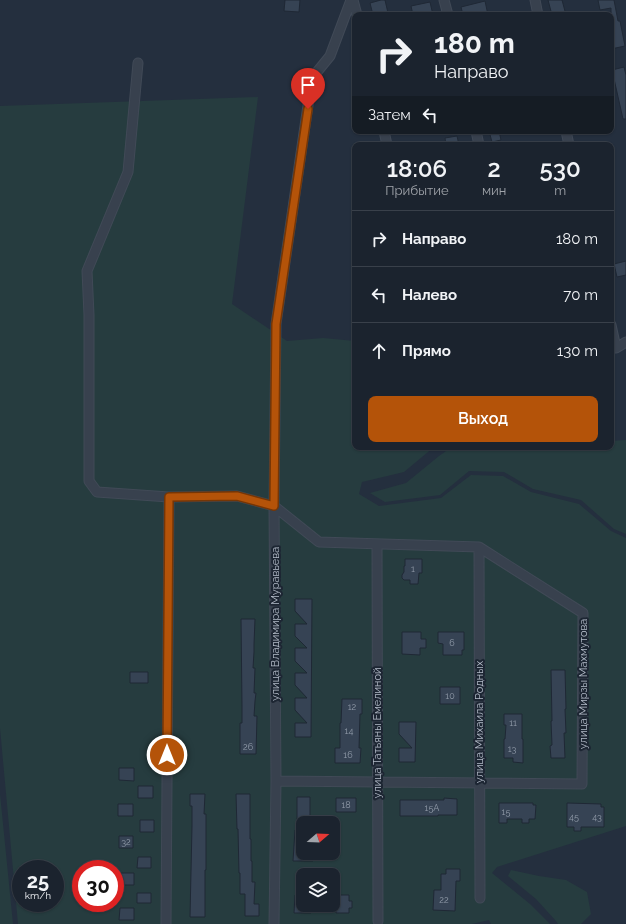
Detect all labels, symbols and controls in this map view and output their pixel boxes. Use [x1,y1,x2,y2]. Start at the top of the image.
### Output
text: 180 m [434,27,515,60]
icon: right [368,28,420,80]
text: Направо [434,61,508,82]
pin [291,68,325,109]
icon: arrive [297,74,319,96]
icon: left [419,104,441,126]
text: Затем [368,106,411,124]
text: 18:06 [387,154,447,183]
text: 2 [487,154,501,183]
text: 530 [540,154,581,183]
text: Прибытие [385,183,449,198]
text: мин [482,183,506,198]
text: m [554,183,566,198]
icon: right [368,228,390,250]
text: Направо [402,230,466,248]
text: 180 m [556,230,598,248]
icon: left [368,284,390,306]
text: Налево [402,286,457,304]
text: 70 m [563,286,598,304]
icon: ahead [368,340,390,362]
text: Прямо [402,342,451,360]
text: 130 m [557,342,598,360]
button: Выход [368,396,598,442]
street label: улица Владимира Муравьева [269,547,282,701]
house number: 1 [411,564,415,574]
street label: улица Мирзы Махмутова [577,619,590,749]
house number: 6 [449,638,455,648]
street label: улица Михаила Родных [473,660,486,783]
street label: улица Татьяны Емелиной [371,667,384,799]
house number: 10 [445,691,455,701]
house number: 12 [348,702,357,712]
house number: 11 [509,718,517,728]
house number: 14 [345,726,353,736]
position arrow [146,734,188,776]
house number: 26 [243,742,254,752]
house number: 13 [508,744,517,754]
house number: 16 [343,750,353,760]
house number: 18 [341,800,351,810]
house number: 15А [425,803,439,813]
house number: 15 [502,807,510,817]
house number: 45 [569,812,579,822]
house number: 43 [592,812,602,822]
north arrow [296,816,340,860]
map controls [296,816,340,912]
house number: 32 [121,837,131,847]
speed limit sign: 30 [72,860,124,912]
button: layers [296,868,340,912]
text: 25 [27,869,49,893]
text: km/h [25,890,51,901]
house number: 22 [439,895,449,905]

